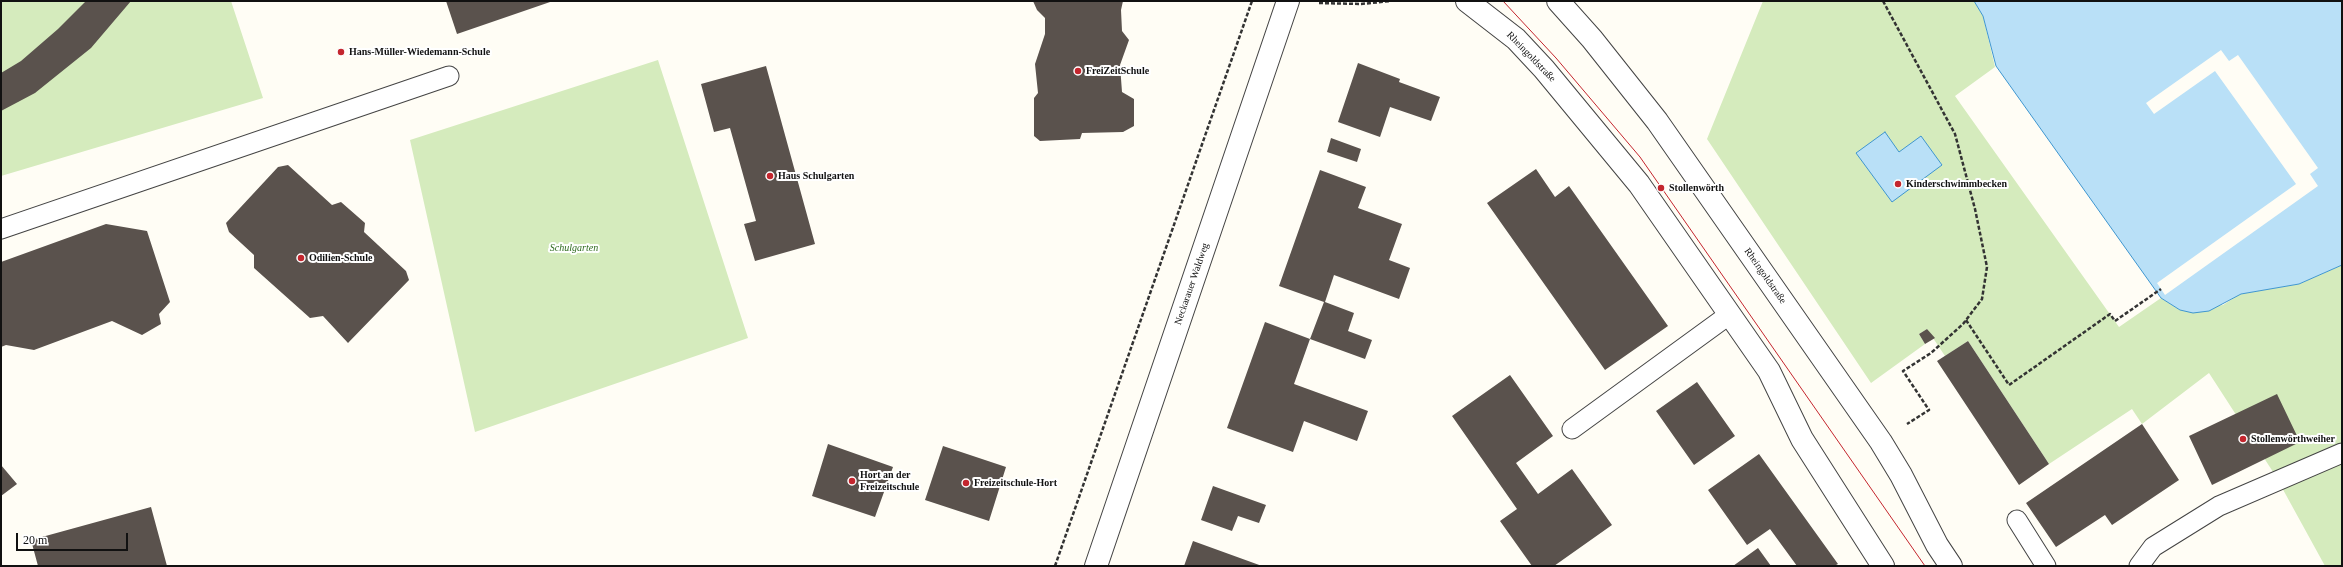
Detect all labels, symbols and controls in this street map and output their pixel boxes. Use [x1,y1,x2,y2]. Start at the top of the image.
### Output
street label: Rheingoldstraße [1504,29,1558,85]
place label: Hans-Müller-Wiedemann-Schule [349,46,490,58]
marker: Hans-Müller-Wiedemann-Schule [336,47,346,57]
place label: FreiZeitSchule [1086,65,1149,77]
marker: FreiZeitSchule [1073,66,1083,76]
place label: Haus Schulgarten [778,170,854,182]
marker: Haus Schulgarten [765,171,775,181]
place label: Kinderschwimmbecken [1906,178,2007,190]
marker: Kinderschwimmbecken [1893,179,1903,189]
place label: Stollenwörth [1669,182,1724,194]
marker: Stollenwörth [1656,183,1666,193]
street label: Neckarauer Waldweg [1172,241,1212,327]
park label: Schulgarten [550,242,598,254]
street label: Rheingoldstraße [1741,246,1789,306]
place label: Odilien-Schule [309,252,372,264]
marker: Odilien-Schule [296,253,306,263]
place label: Stollenwörthweiher [2251,433,2335,445]
marker: Stollenwörthweiher [2238,434,2248,444]
place label: Hort an der Freizeitschule [860,469,919,492]
marker: Hort an der Freizeitschule [847,476,857,486]
place label: Freizeitschule-Hort [974,477,1057,489]
marker: Freizeitschule-Hort [961,478,971,488]
scale bar [18,525,130,551]
text: 20 m [23,533,47,547]

